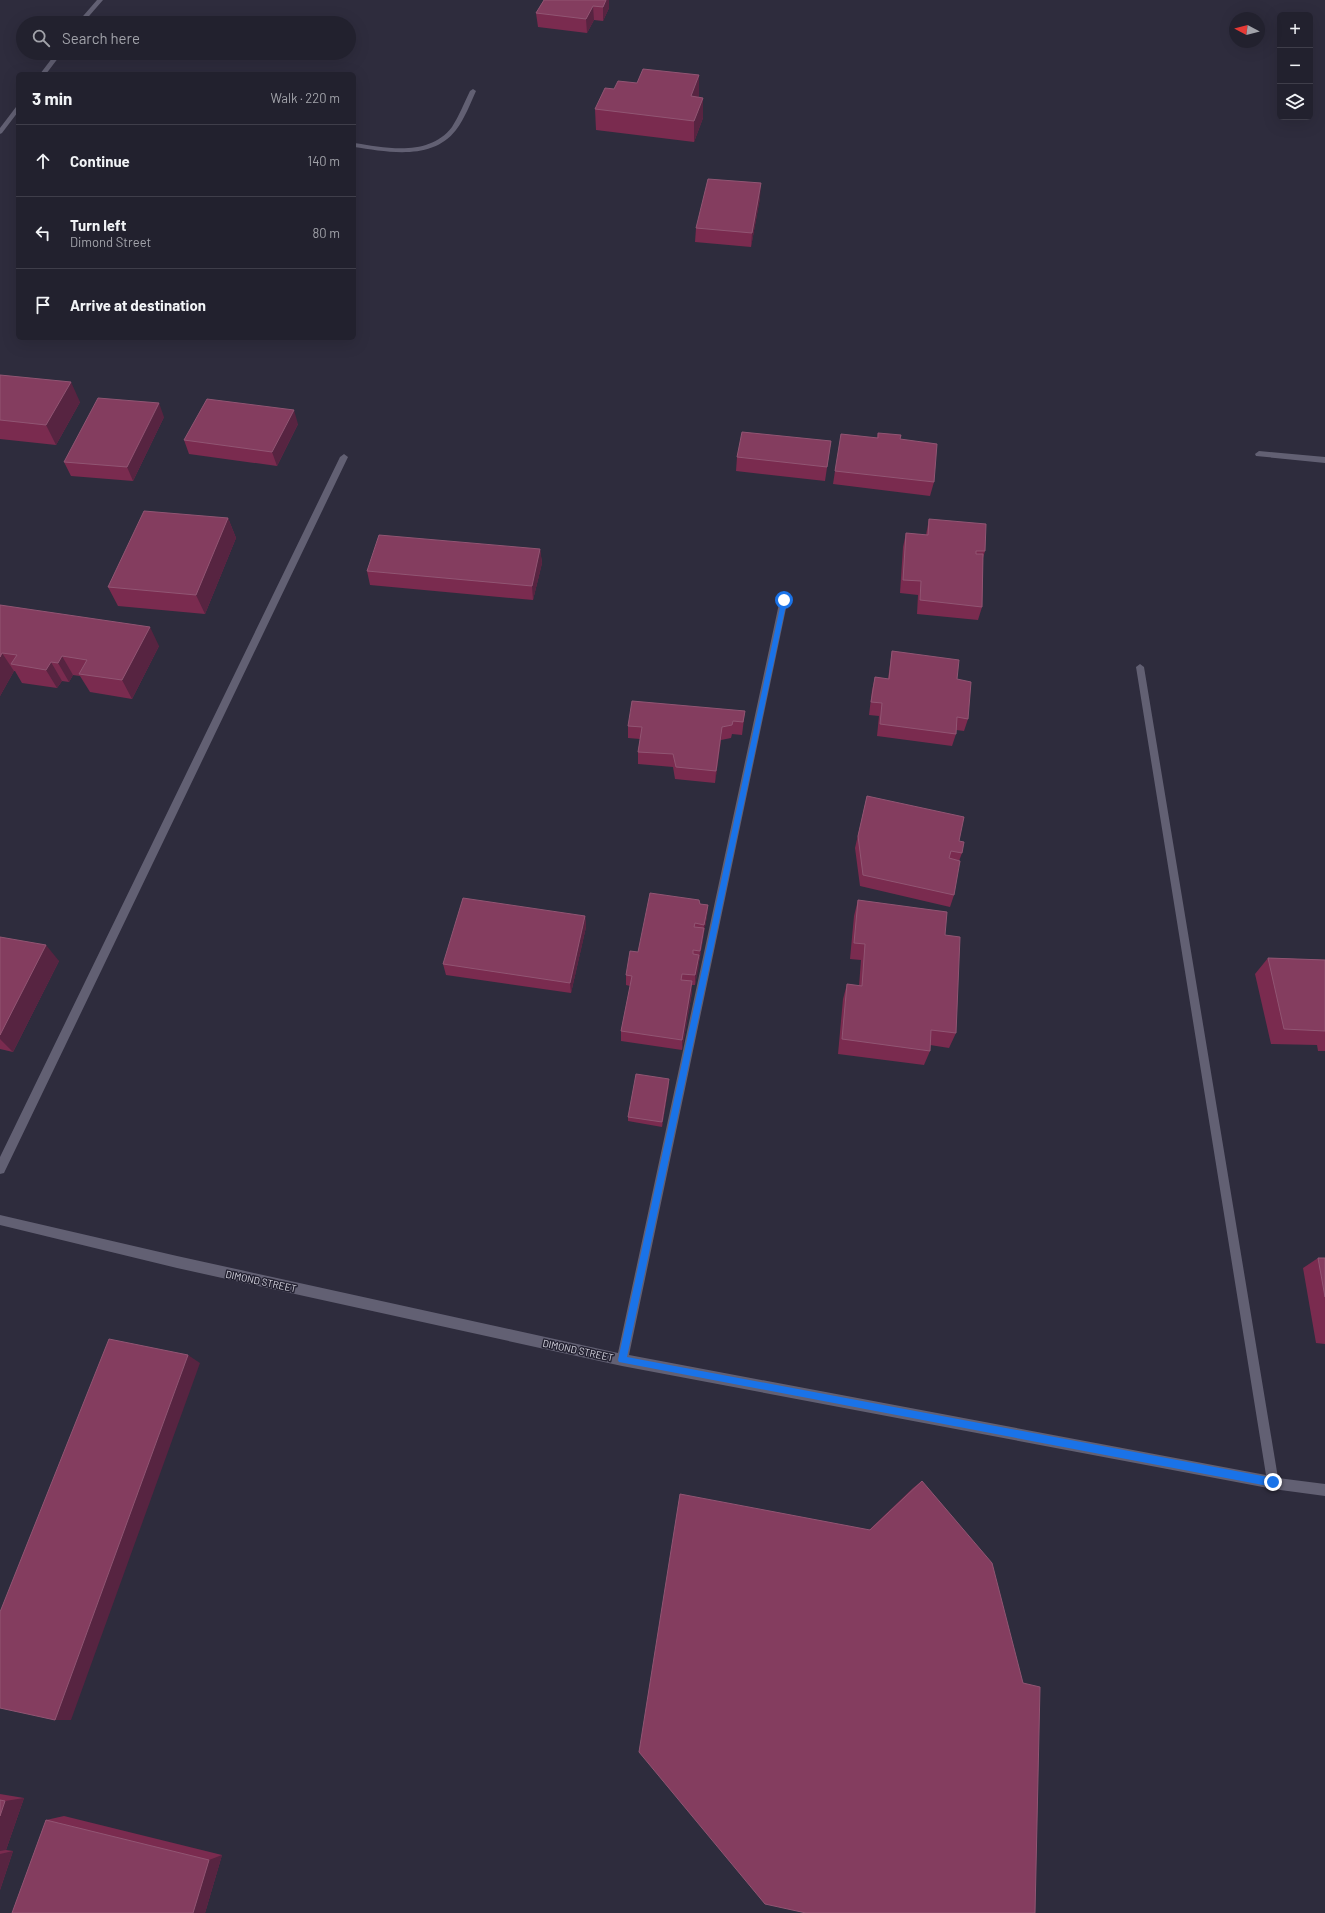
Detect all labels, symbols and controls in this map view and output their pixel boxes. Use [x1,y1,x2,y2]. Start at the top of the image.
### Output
north arrow [1229,12,1265,48]
map controls [1277,12,1313,120]
button: + [1277,12,1313,48]
search box [16,16,356,60]
icon: search [30,27,52,49]
text: Search here [62,29,140,47]
button: − [1277,48,1313,84]
button: layers [1277,84,1313,120]
text: 3 min [32,88,72,108]
text: Walk · 220 m [270,90,340,106]
icon: ahead [32,150,54,172]
text: Continue [70,152,130,170]
text: 140 m [308,153,340,169]
text: Turn left [70,216,126,234]
icon: left [32,222,54,244]
text: 80 m [313,225,340,241]
text: Dimond Street [70,234,151,250]
icon: arrive [32,294,54,316]
text: Arrive at destination [70,296,206,314]
route start [775,591,793,609]
street label: DIMOND STREET [224,1268,298,1294]
street label: DIMOND STREET [541,1337,615,1363]
route end [1264,1473,1282,1491]

